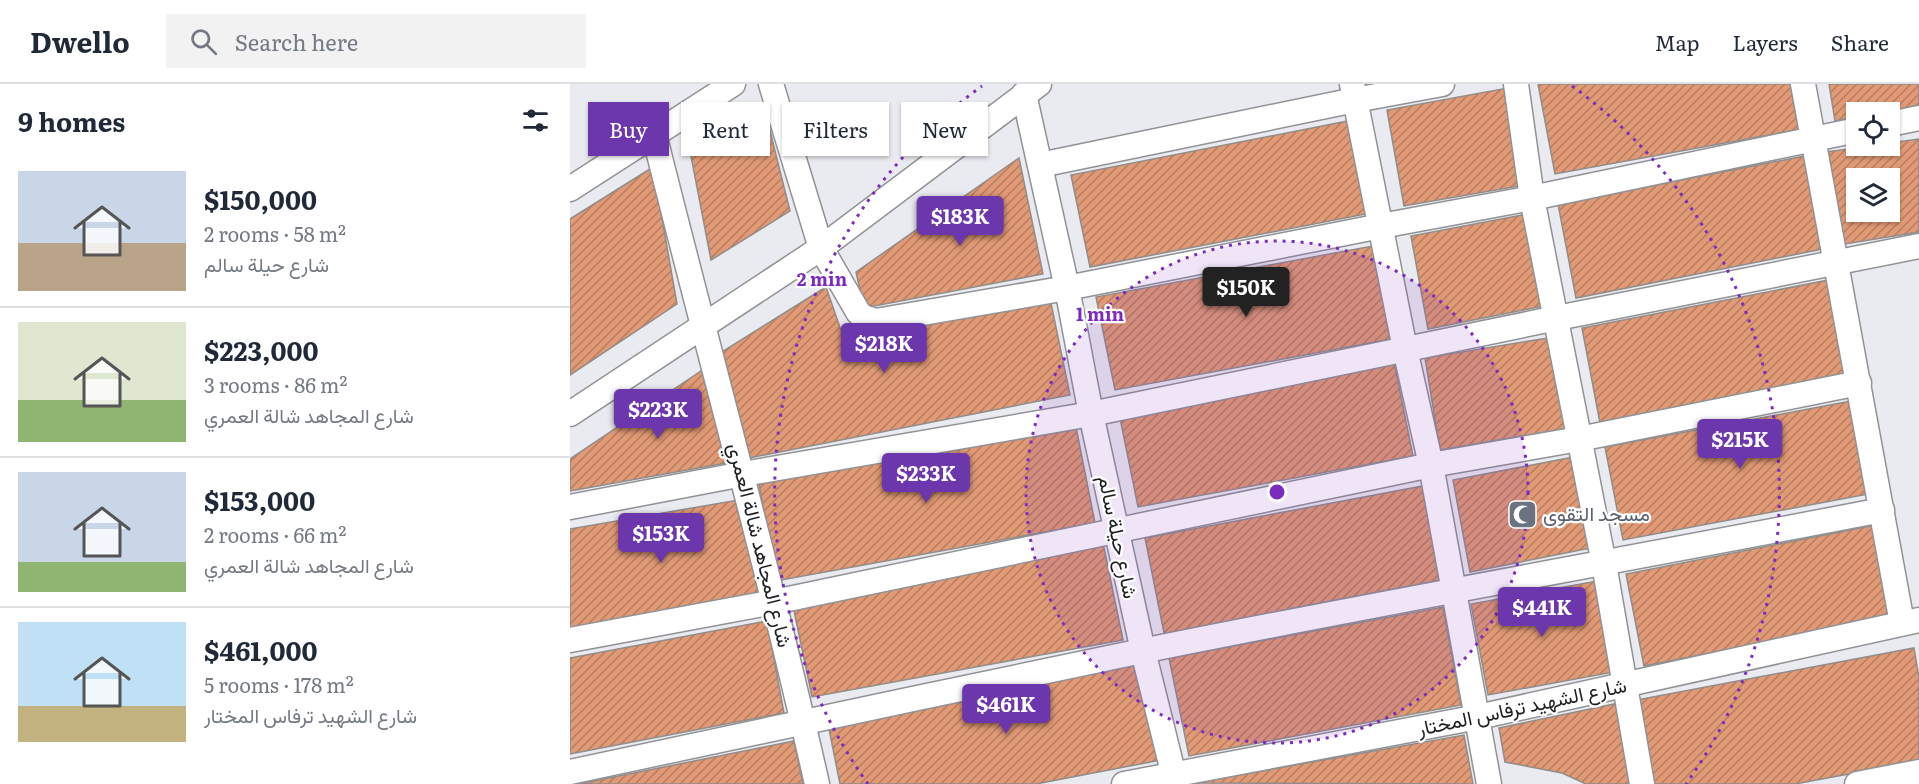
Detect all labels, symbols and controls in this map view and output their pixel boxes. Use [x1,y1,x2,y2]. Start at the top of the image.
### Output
search box [166,14,586,68]
text: Dwello [30,20,130,62]
icon: search [187,25,220,58]
text: Search here [235,25,358,58]
text: Map [1655,26,1700,57]
text: Layers [1733,26,1798,57]
text: Share [1831,26,1889,57]
text: 9 homes [18,101,125,140]
chip: Buy [588,102,669,156]
chip: Rent [681,102,770,156]
chip: Filters [782,102,889,156]
chip: New [901,102,988,156]
map controls [1846,102,1900,222]
button: locate [1846,102,1900,156]
icon: filters [519,104,552,137]
button: layers [1846,168,1900,222]
text: $150,000 [204,179,317,218]
icon: home [66,195,138,267]
pin: $183K [918,196,1002,247]
text: $183K [931,200,989,230]
text: 2 rooms · 58 m² [204,218,346,248]
text: شارع حيلة سالم [204,248,329,278]
text: 2 min [797,265,848,292]
pin: $150K [1204,267,1288,318]
text: $150K [1216,271,1276,301]
text: 1 min [1076,300,1125,327]
pin: $218K [842,323,926,374]
text: $218K [855,327,913,357]
text: $223,000 [204,330,318,369]
icon: home [66,346,138,418]
text: 3 rooms · 86 m² [204,369,347,399]
pin: $223K [616,389,700,440]
text: $223K [628,393,688,423]
text: شارع المجاهد شالة العمري [204,399,414,429]
pin: $215K [1698,419,1782,470]
text: $215K [1711,423,1769,453]
street label: شارع المجاهد شالة العمري [718,439,802,651]
pin: $233K [884,453,968,504]
text: $233K [896,457,956,487]
street label: شارع حيلة سالم [1091,472,1148,601]
text: $153,000 [204,480,315,519]
centre of rings [1267,482,1287,502]
icon: home [66,496,138,568]
place label: مسجد التقوى [1543,497,1650,527]
mosque icon: مسجد التقوى [1506,498,1538,530]
pin: $153K [619,513,703,564]
text: $153K [632,517,690,547]
text: 2 rooms · 66 m² [204,519,346,549]
text: شارع المجاهد شالة العمري [204,549,414,579]
pin: $441K [1500,587,1584,638]
text: $441K [1512,591,1572,621]
text: $461,000 [204,630,318,669]
icon: home [66,646,138,718]
street label: شارع الشهيد ترفاس المختار [1413,668,1629,743]
text: 5 rooms · 178 m² [204,669,354,699]
pin: $461K [964,684,1048,735]
text: $461K [976,688,1036,718]
text: شارع الشهيد ترفاس المختار [204,699,417,729]

